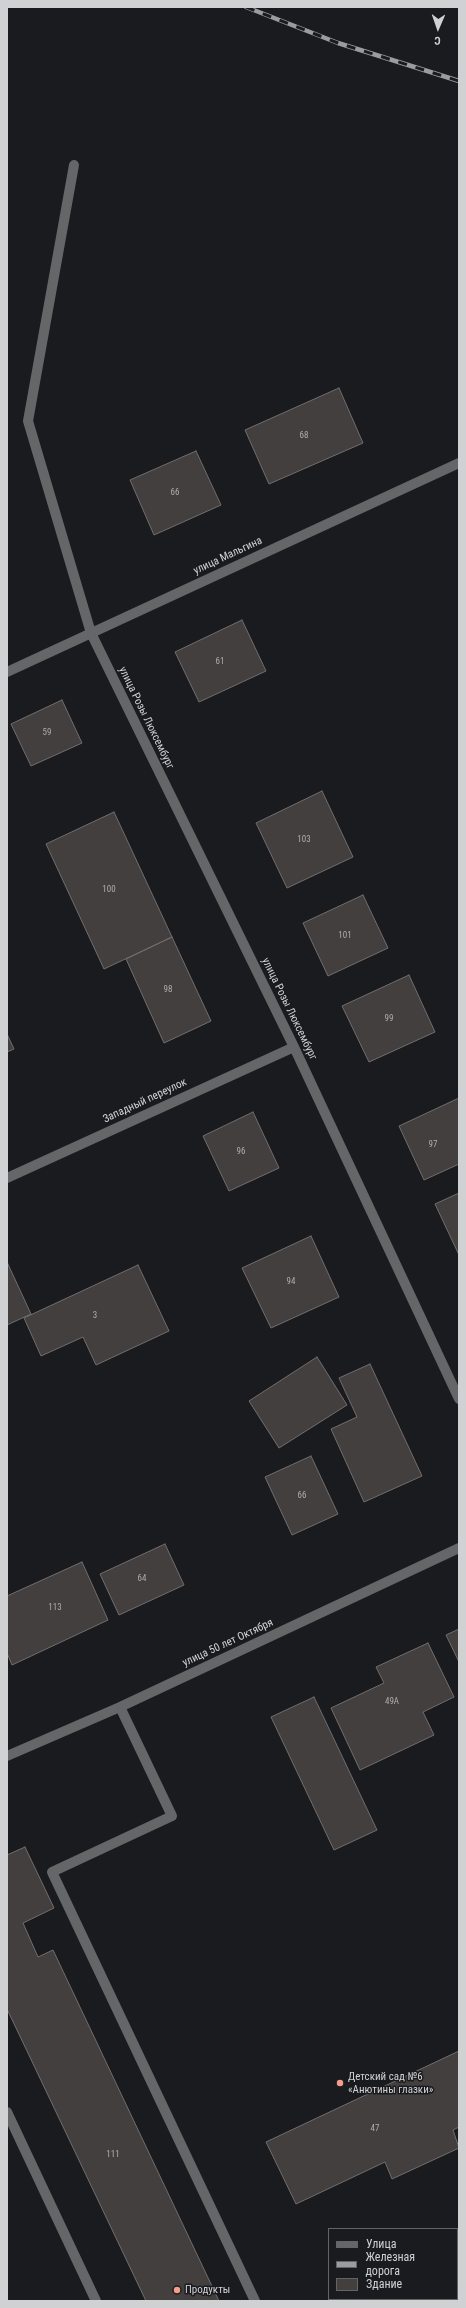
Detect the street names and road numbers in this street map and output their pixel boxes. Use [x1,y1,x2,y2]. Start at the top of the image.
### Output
street label: улица Мальгина [192,534,264,578]
street label: улица Розы Люксембург [115,665,177,771]
street label: улица Розы Люксембург [258,956,320,1062]
street label: Западный переулок [101,1076,189,1126]
street label: улица 50 лет Октября [181,1616,275,1670]

